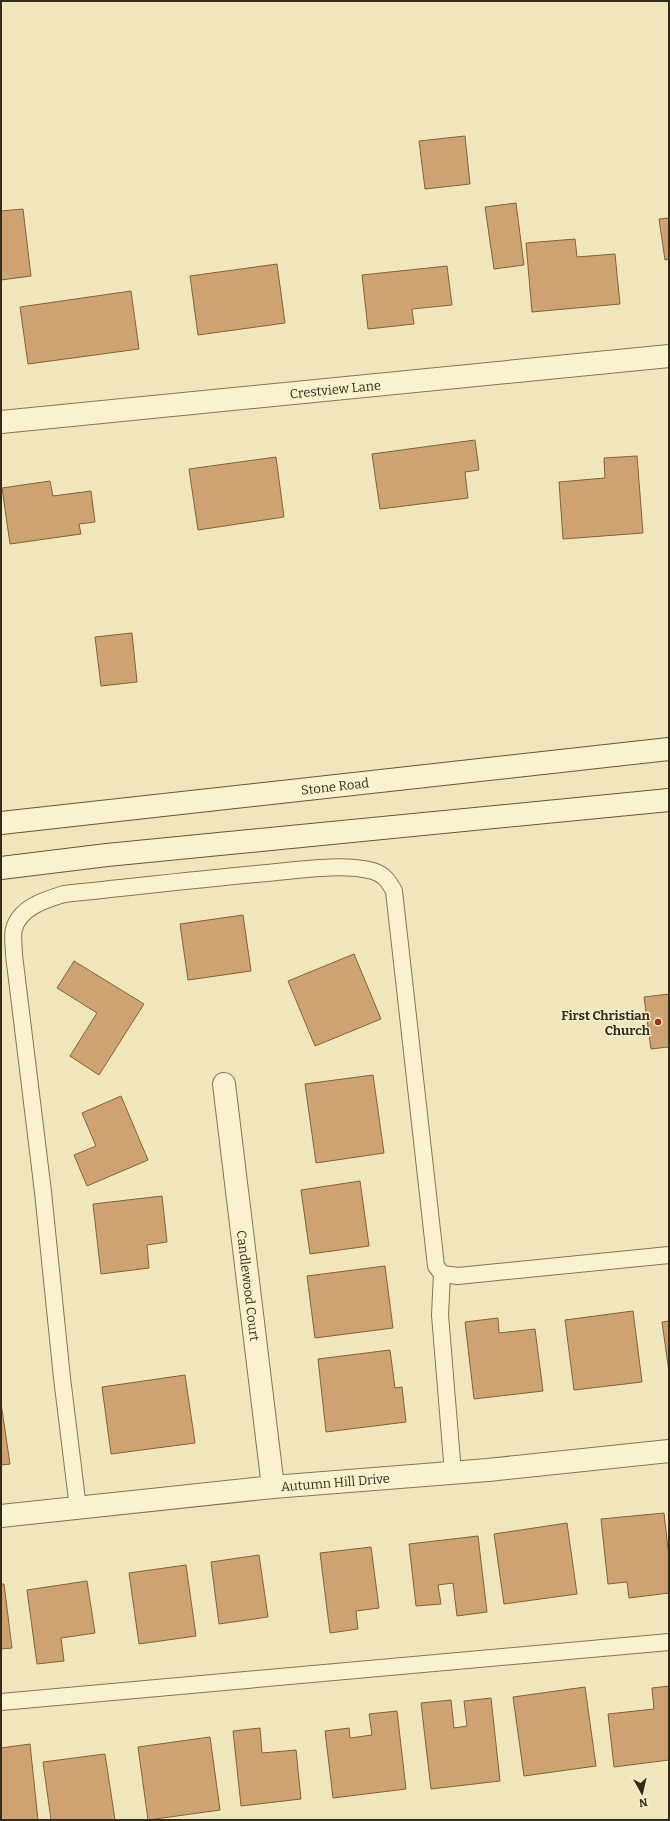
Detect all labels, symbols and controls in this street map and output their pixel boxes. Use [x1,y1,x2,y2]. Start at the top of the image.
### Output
street label: Crestview Lane [289,377,382,401]
street label: Stone Road [300,775,370,797]
place label: First Christian Church [561,1008,651,1038]
marker: First Christian Church [653,1017,663,1027]
street label: Candlewood Court [234,1229,263,1342]
street label: Autumn Hill Drive [280,1470,390,1494]
north arrow [622,1773,662,1813]
text: N [638,1795,648,1810]

